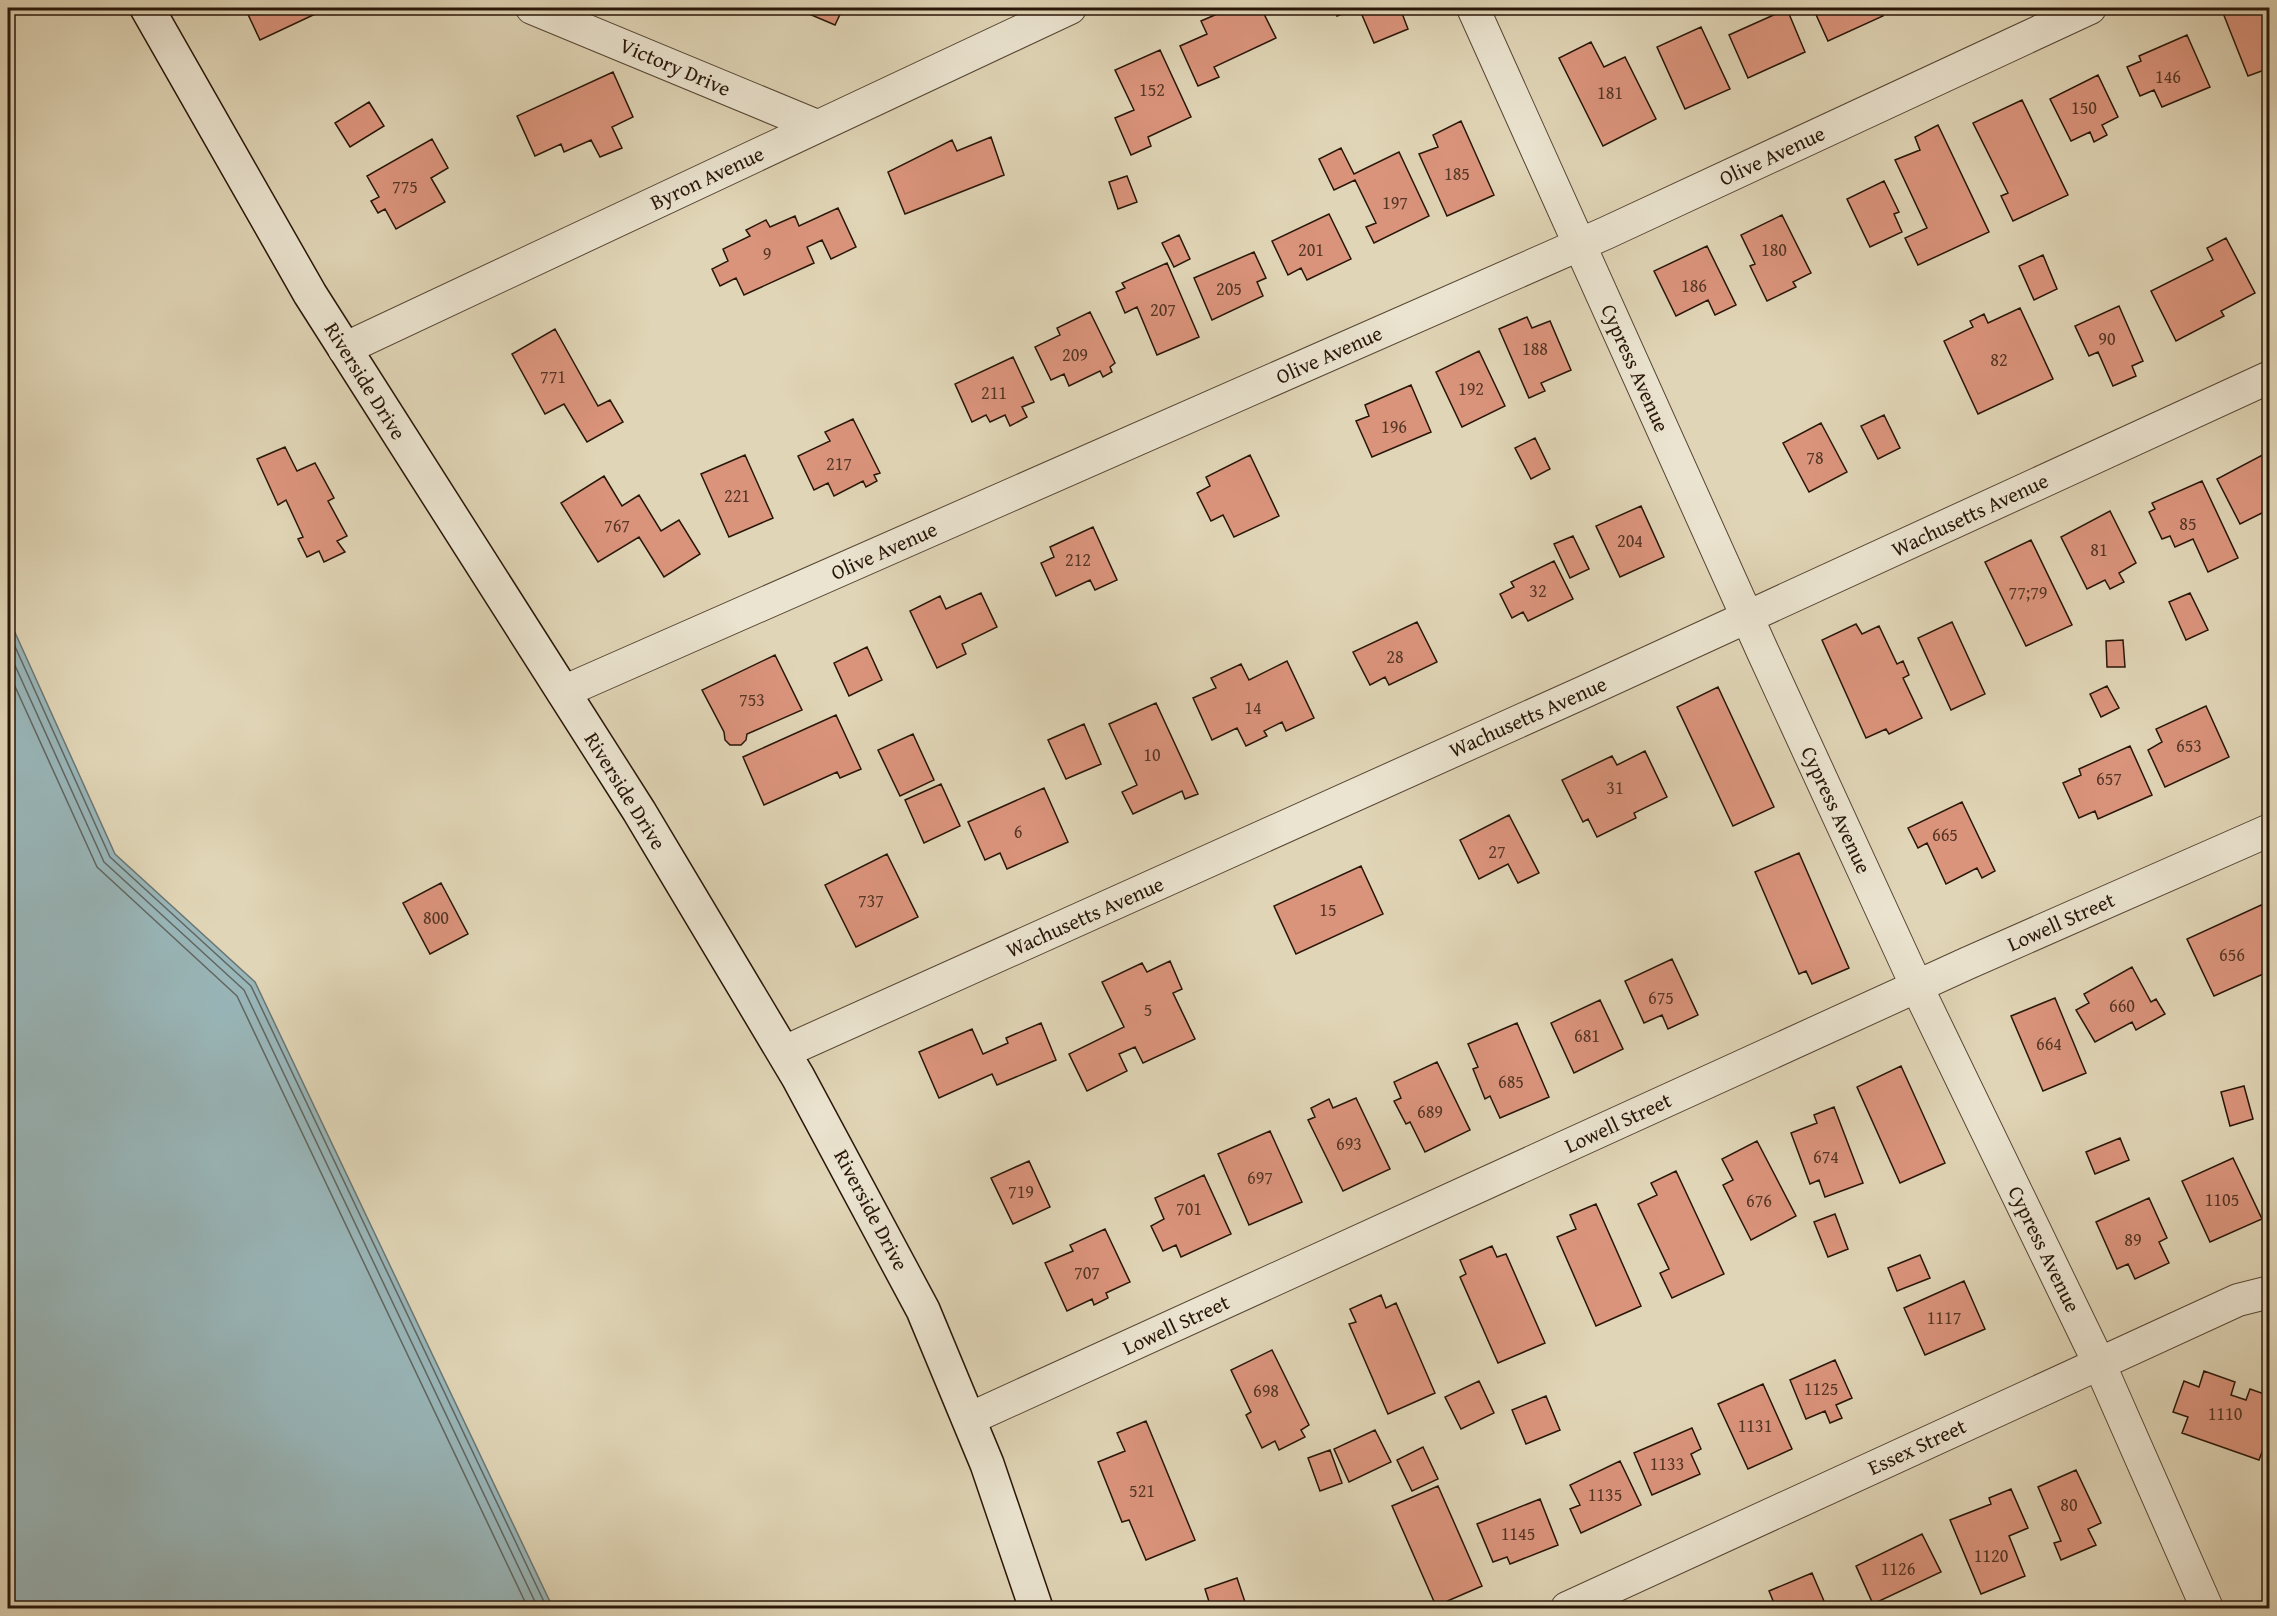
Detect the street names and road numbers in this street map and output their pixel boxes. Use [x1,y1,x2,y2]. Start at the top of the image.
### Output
street label: Victory Drive [615,29,736,104]
street label: Olive Avenue [1714,117,1830,194]
street label: Byron Avenue [645,138,769,217]
street label: Cypress Avenue [1593,299,1678,437]
street label: Riverside Drive [317,316,414,446]
street label: Olive Avenue [1271,317,1387,392]
street label: Wachusetts Avenue [1886,465,2053,564]
street label: Olive Avenue [826,513,942,588]
street label: Wachusetts Avenue [1444,668,1612,765]
street label: Riverside Drive [577,726,674,856]
street label: Cypress Avenue [1793,741,1880,879]
street label: Wachusetts Avenue [1001,868,1169,965]
street label: Lowell Street [2002,884,2120,959]
street label: Lowell Street [1559,1084,1677,1161]
street label: Riverside Drive [826,1144,917,1276]
street label: Cypress Avenue [2000,1180,2089,1317]
street label: Lowell Street [1117,1286,1235,1363]
street label: Essex Street [1863,1410,1972,1483]

